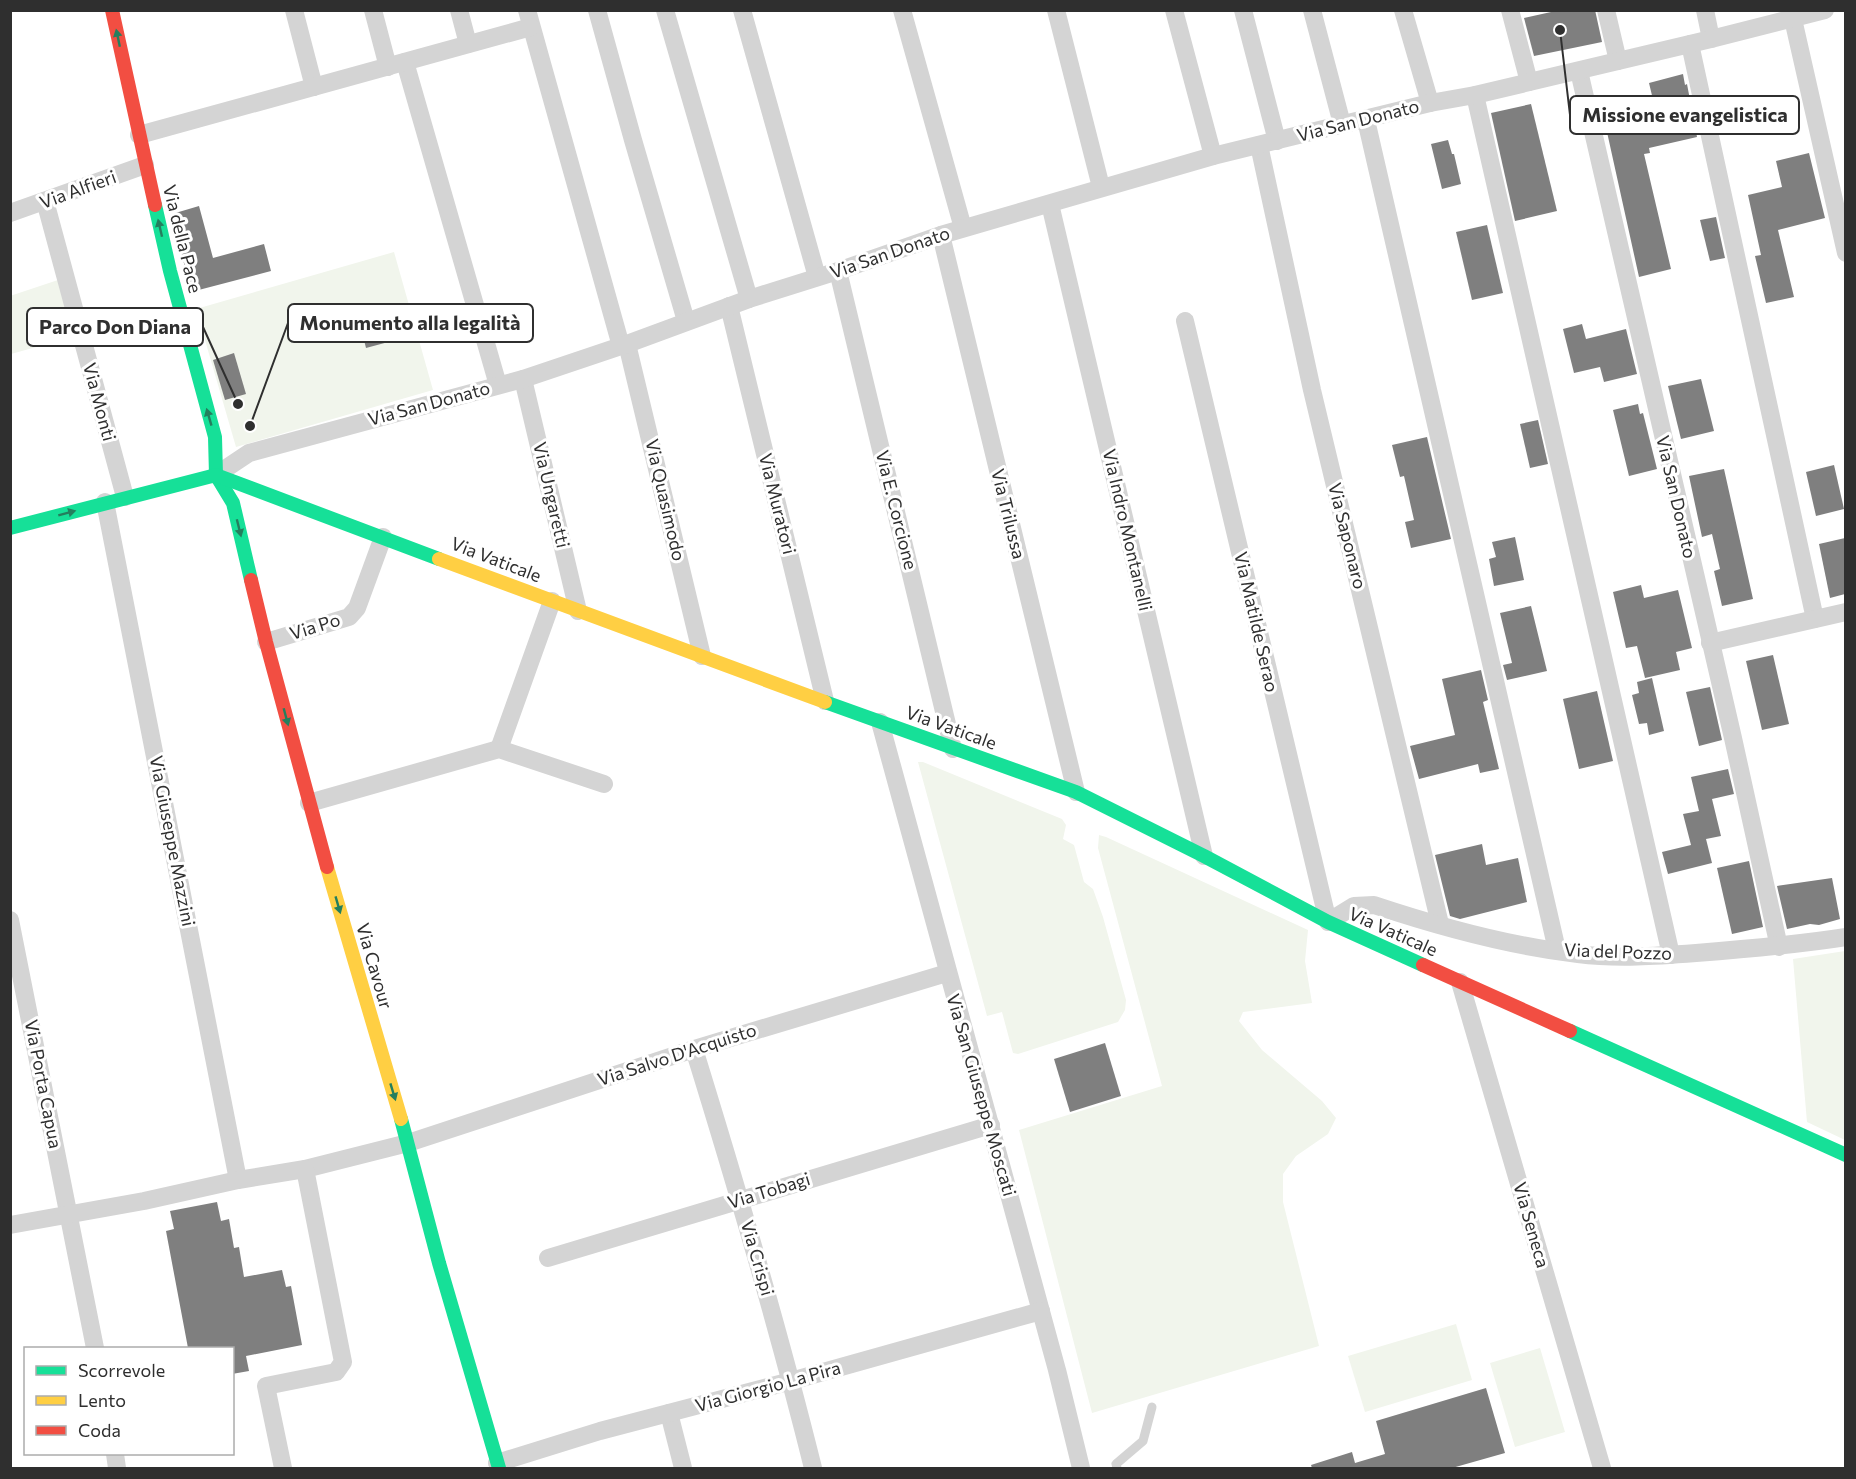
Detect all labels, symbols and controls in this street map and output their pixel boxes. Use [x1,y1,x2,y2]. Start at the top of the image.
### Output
one-way arrow [113,28,122,47]
street label: Via San Donato [1294,94,1421,146]
callout: Missione evangelistica [1570,96,1799,134]
text: Missione evangelistica [1582,102,1788,126]
street label: Via Alfieri [36,165,119,213]
street label: Via della Pace [159,182,207,295]
one-way arrow [155,219,165,237]
street label: Via San Donato [827,221,953,283]
callout: Monumento alla legalità [288,304,533,342]
callout: Parco Don Diana [27,308,203,346]
text: Monumento alla legalità [300,310,520,334]
text: Parco Don Diana [39,314,191,338]
street label: Via Monti [79,360,121,443]
street label: Via San Donato [365,376,492,430]
one-way arrow [204,408,214,426]
street label: Via San Donato [1652,433,1702,560]
street label: Via Quasimodo [641,437,691,563]
street label: Via Ungaretti [529,440,575,550]
street label: Via Indro Montanelli [1099,447,1157,613]
street label: Via E. Corcione [872,448,922,572]
street label: Via Muratori [755,451,801,557]
street label: Via Trilussa [987,466,1031,561]
street label: Via Saponaro [1324,480,1372,591]
one-way arrow [58,507,76,517]
one-way arrow [234,518,244,537]
street label: Via Vaticale [448,532,545,586]
street label: Via Matilde Serao [1230,549,1284,694]
street label: Via Po [287,608,343,644]
street label: Via Vaticale [903,700,1000,754]
one-way arrow [282,708,292,726]
street label: Via Giuseppe Mazzini [146,754,200,928]
one-way arrow [334,896,343,914]
street label: Via Vaticale [1346,902,1441,960]
street label: Via Cavour [352,920,398,1011]
street label: Via del Pozzo [1564,938,1672,964]
street label: Via San Giuseppe Moscati [942,991,1021,1199]
street label: Via Porta Capua [21,1017,67,1150]
street label: Via Salvo D'Acquisto [595,1018,759,1090]
one-way arrow [388,1083,398,1101]
street label: Via Tobagi [725,1167,813,1213]
street label: Via Seneca [1509,1179,1555,1270]
street label: Via Crispi [737,1217,779,1298]
legend [24,1347,234,1455]
street label: Via Giorgio La Pira [693,1356,843,1416]
text: Scorrevole [78,1359,165,1381]
text: Lento [78,1389,126,1411]
text: Coda [78,1419,121,1441]

